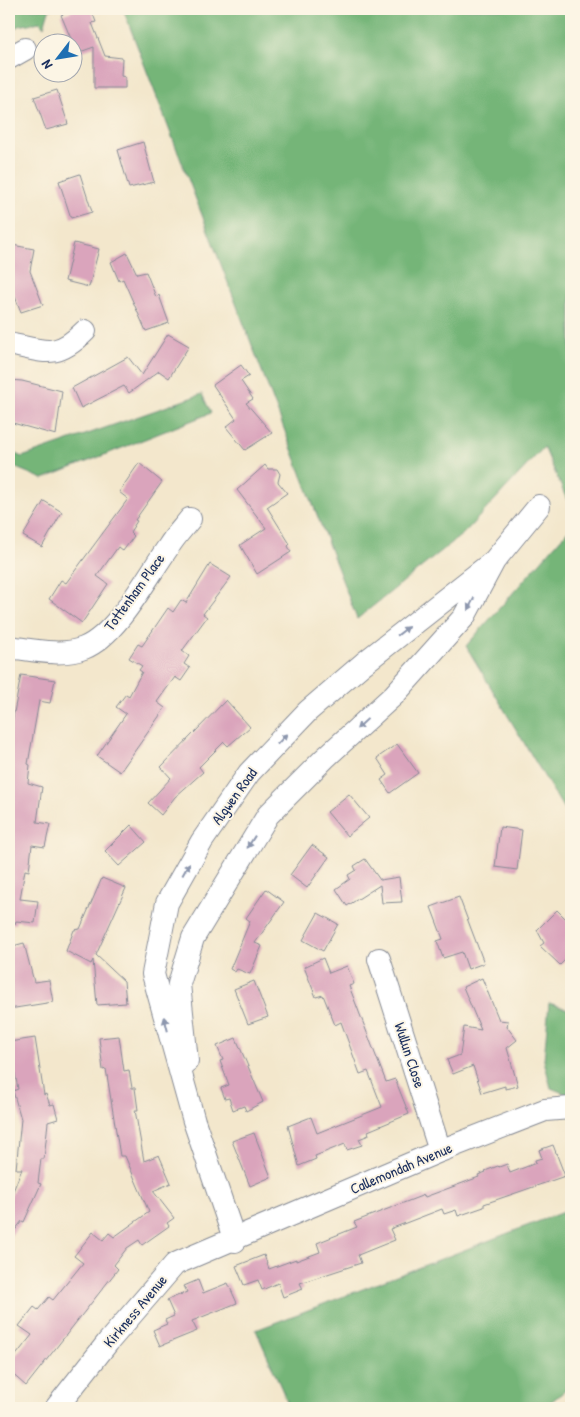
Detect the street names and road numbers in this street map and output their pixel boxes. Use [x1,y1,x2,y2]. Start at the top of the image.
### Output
street label: Tottenham Place [99,549,169,635]
street label: Algwen Road [206,763,262,829]
street label: Wullun Close [390,1019,430,1091]
street label: Callemondah Avenue [347,1137,455,1199]
street label: Kirkness Avenue [98,1270,172,1352]

